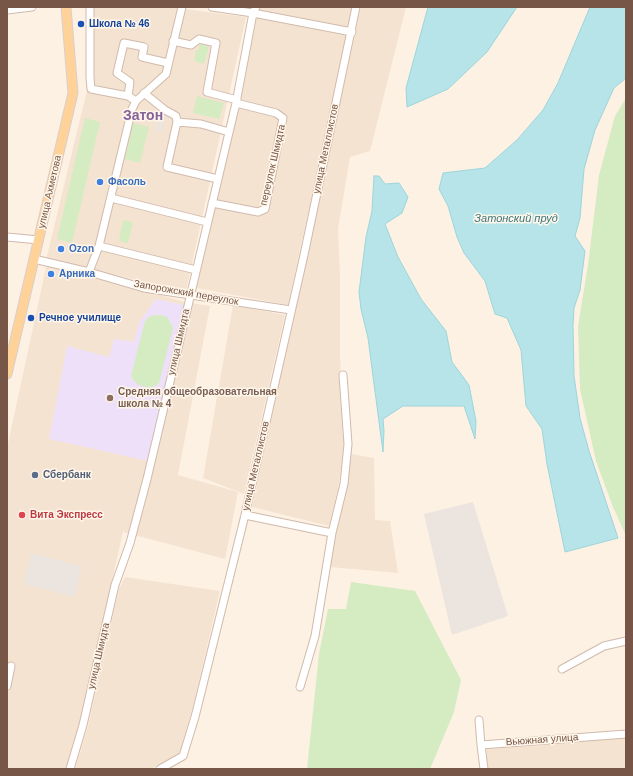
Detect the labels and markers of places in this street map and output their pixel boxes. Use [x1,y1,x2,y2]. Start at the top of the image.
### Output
place label: Школа № 46 [89,18,150,30]
marker: Школа № 46 [76,19,86,29]
place label: Фасоль [108,176,146,188]
marker: Фасоль [95,177,105,187]
place label: Ozon [69,243,94,255]
marker: Ozon [56,244,66,254]
place label: Арника [59,268,95,280]
marker: Арника [46,269,56,279]
place label: Речное училище [39,312,121,324]
marker: Речное училище [26,313,36,323]
place label: Средняя общеобразовательная школа № 4 [118,386,277,410]
marker: Средняя общеобразовательная школа № 4 [105,393,115,403]
place label: Сбербанк [43,469,91,481]
marker: Сбербанк [30,470,40,480]
place label: Вита Экспресс [30,509,103,521]
marker: Вита Экспресс [17,510,27,520]

